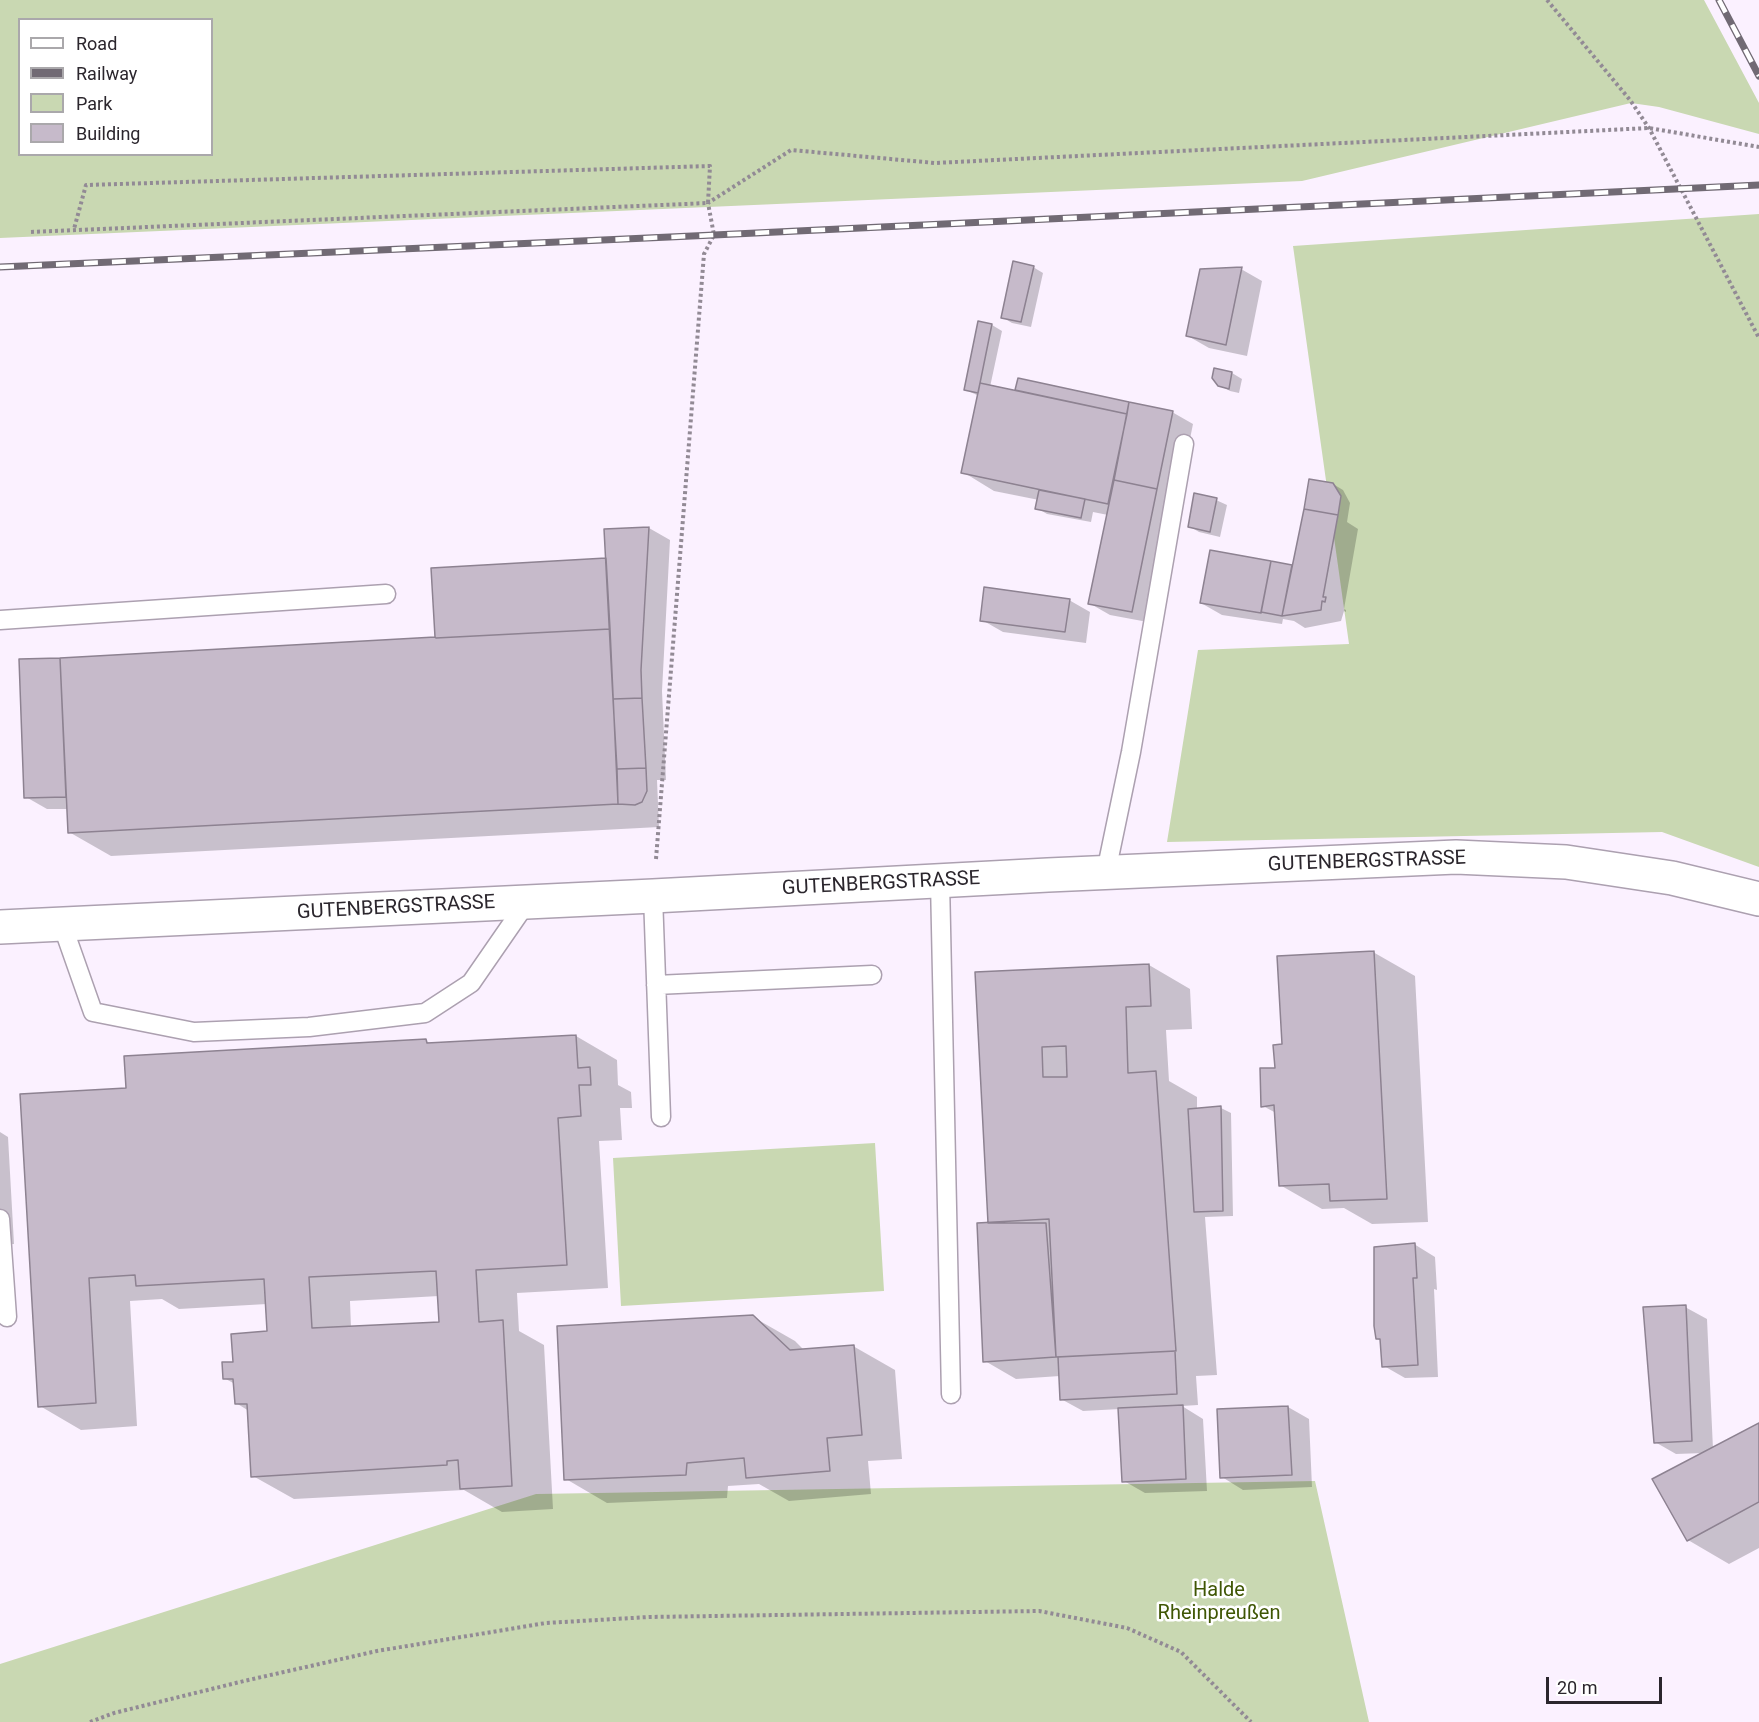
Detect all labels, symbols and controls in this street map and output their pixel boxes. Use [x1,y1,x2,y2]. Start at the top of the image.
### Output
legend [18,18,213,156]
text: Road [76,33,117,54]
text: Railway [76,63,137,84]
text: Park [76,93,112,114]
text: Building [76,123,140,144]
street label: GUTENBERGSTRASSE [1268,847,1466,877]
street label: GUTENBERGSTRASSE [781,867,981,901]
street label: GUTENBERGSTRASSE [296,891,496,925]
park label: Halde Rheinpreußen [1158,1579,1280,1626]
scale bar [1549,1665,1664,1703]
text: 20 m [1557,1677,1597,1698]

